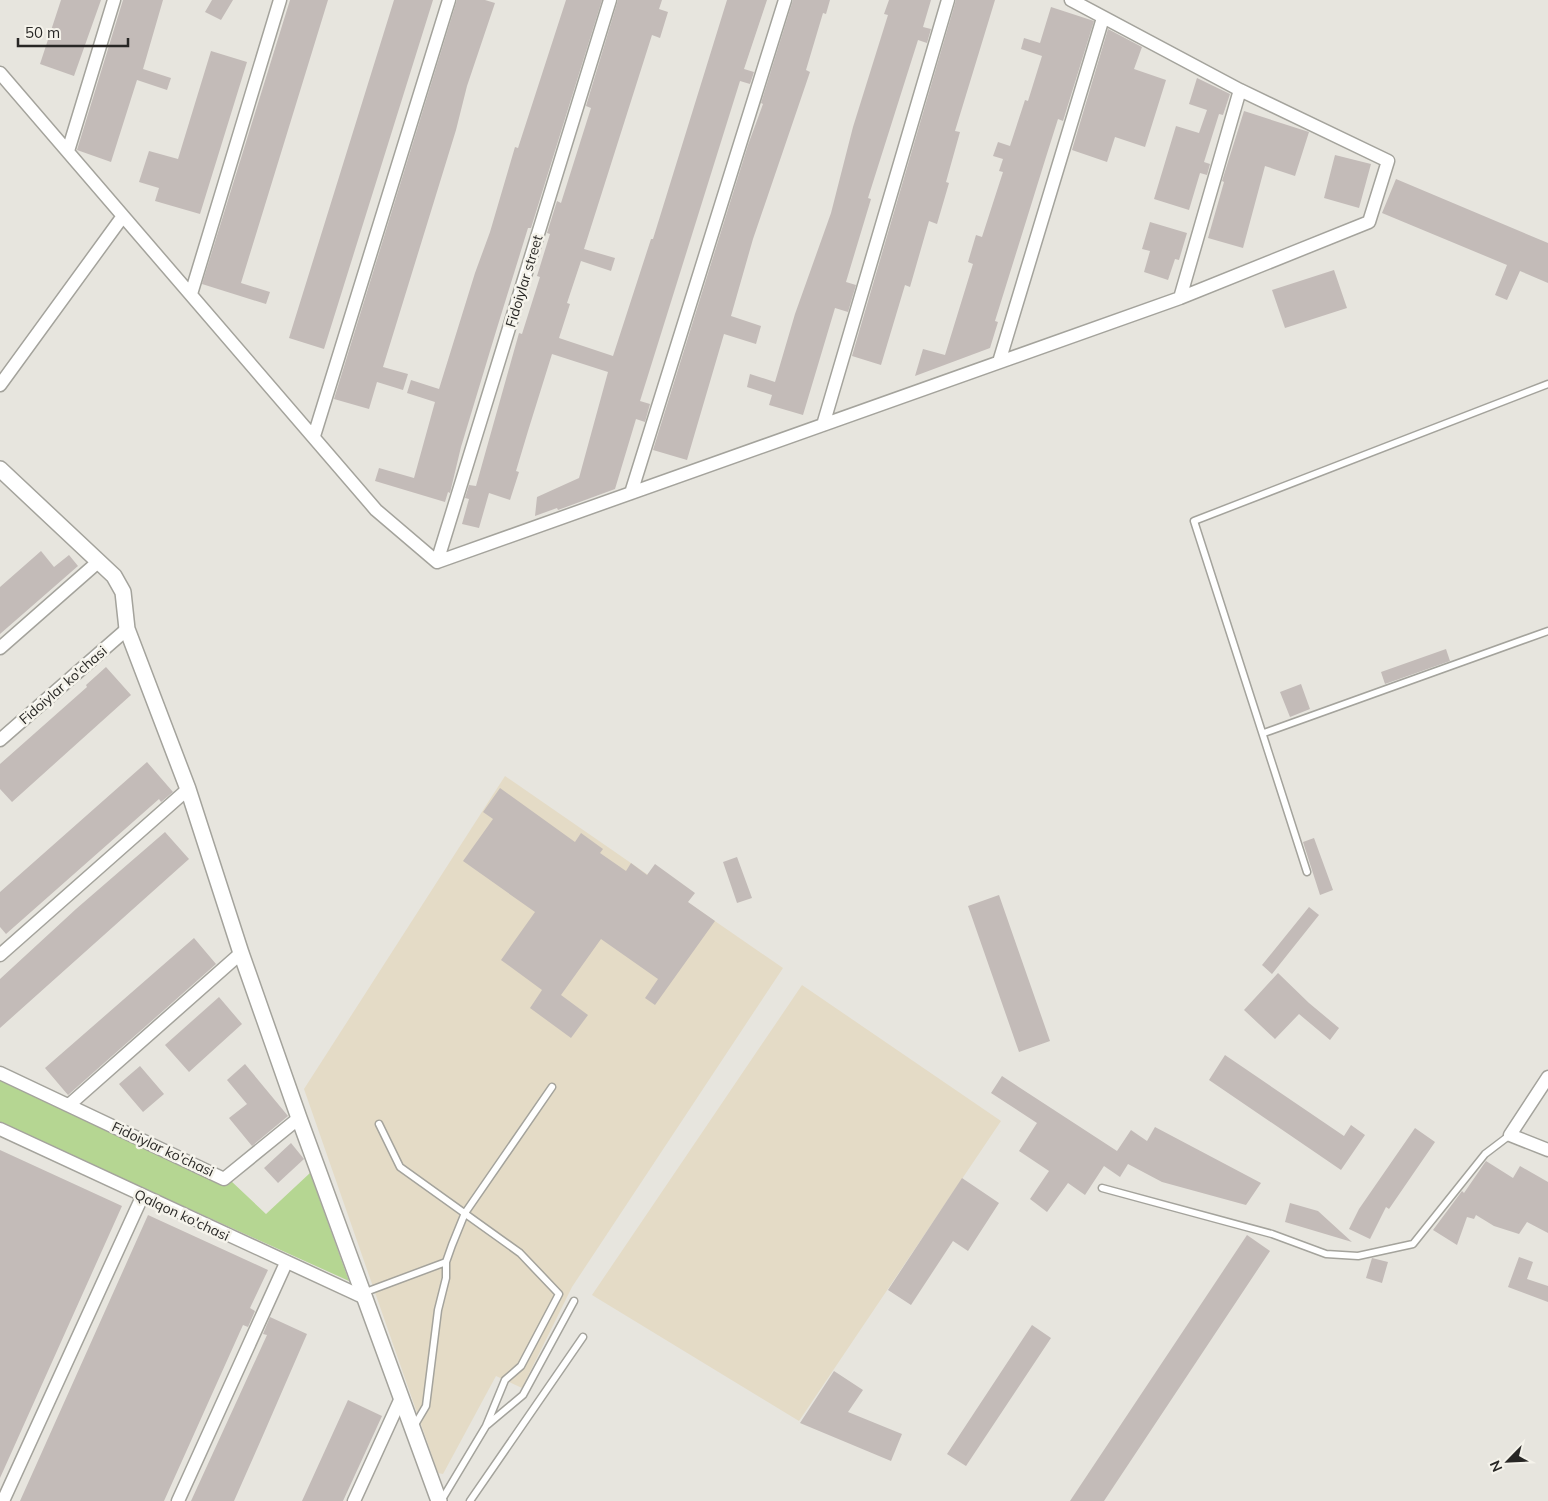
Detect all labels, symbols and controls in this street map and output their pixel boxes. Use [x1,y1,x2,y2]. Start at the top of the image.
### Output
scale bar [18,15,128,47]
text: 50 m [25,23,60,42]
street label: Fidoiylar street [501,233,547,329]
street label: Fidoiylar ko'chasi [15,642,111,728]
street label: Fidoiylar ko'chasi [109,1117,217,1181]
street label: Qalqon ko'chasi [132,1185,232,1245]
north arrow [1483,1436,1533,1486]
text: N [1486,1458,1506,1475]

